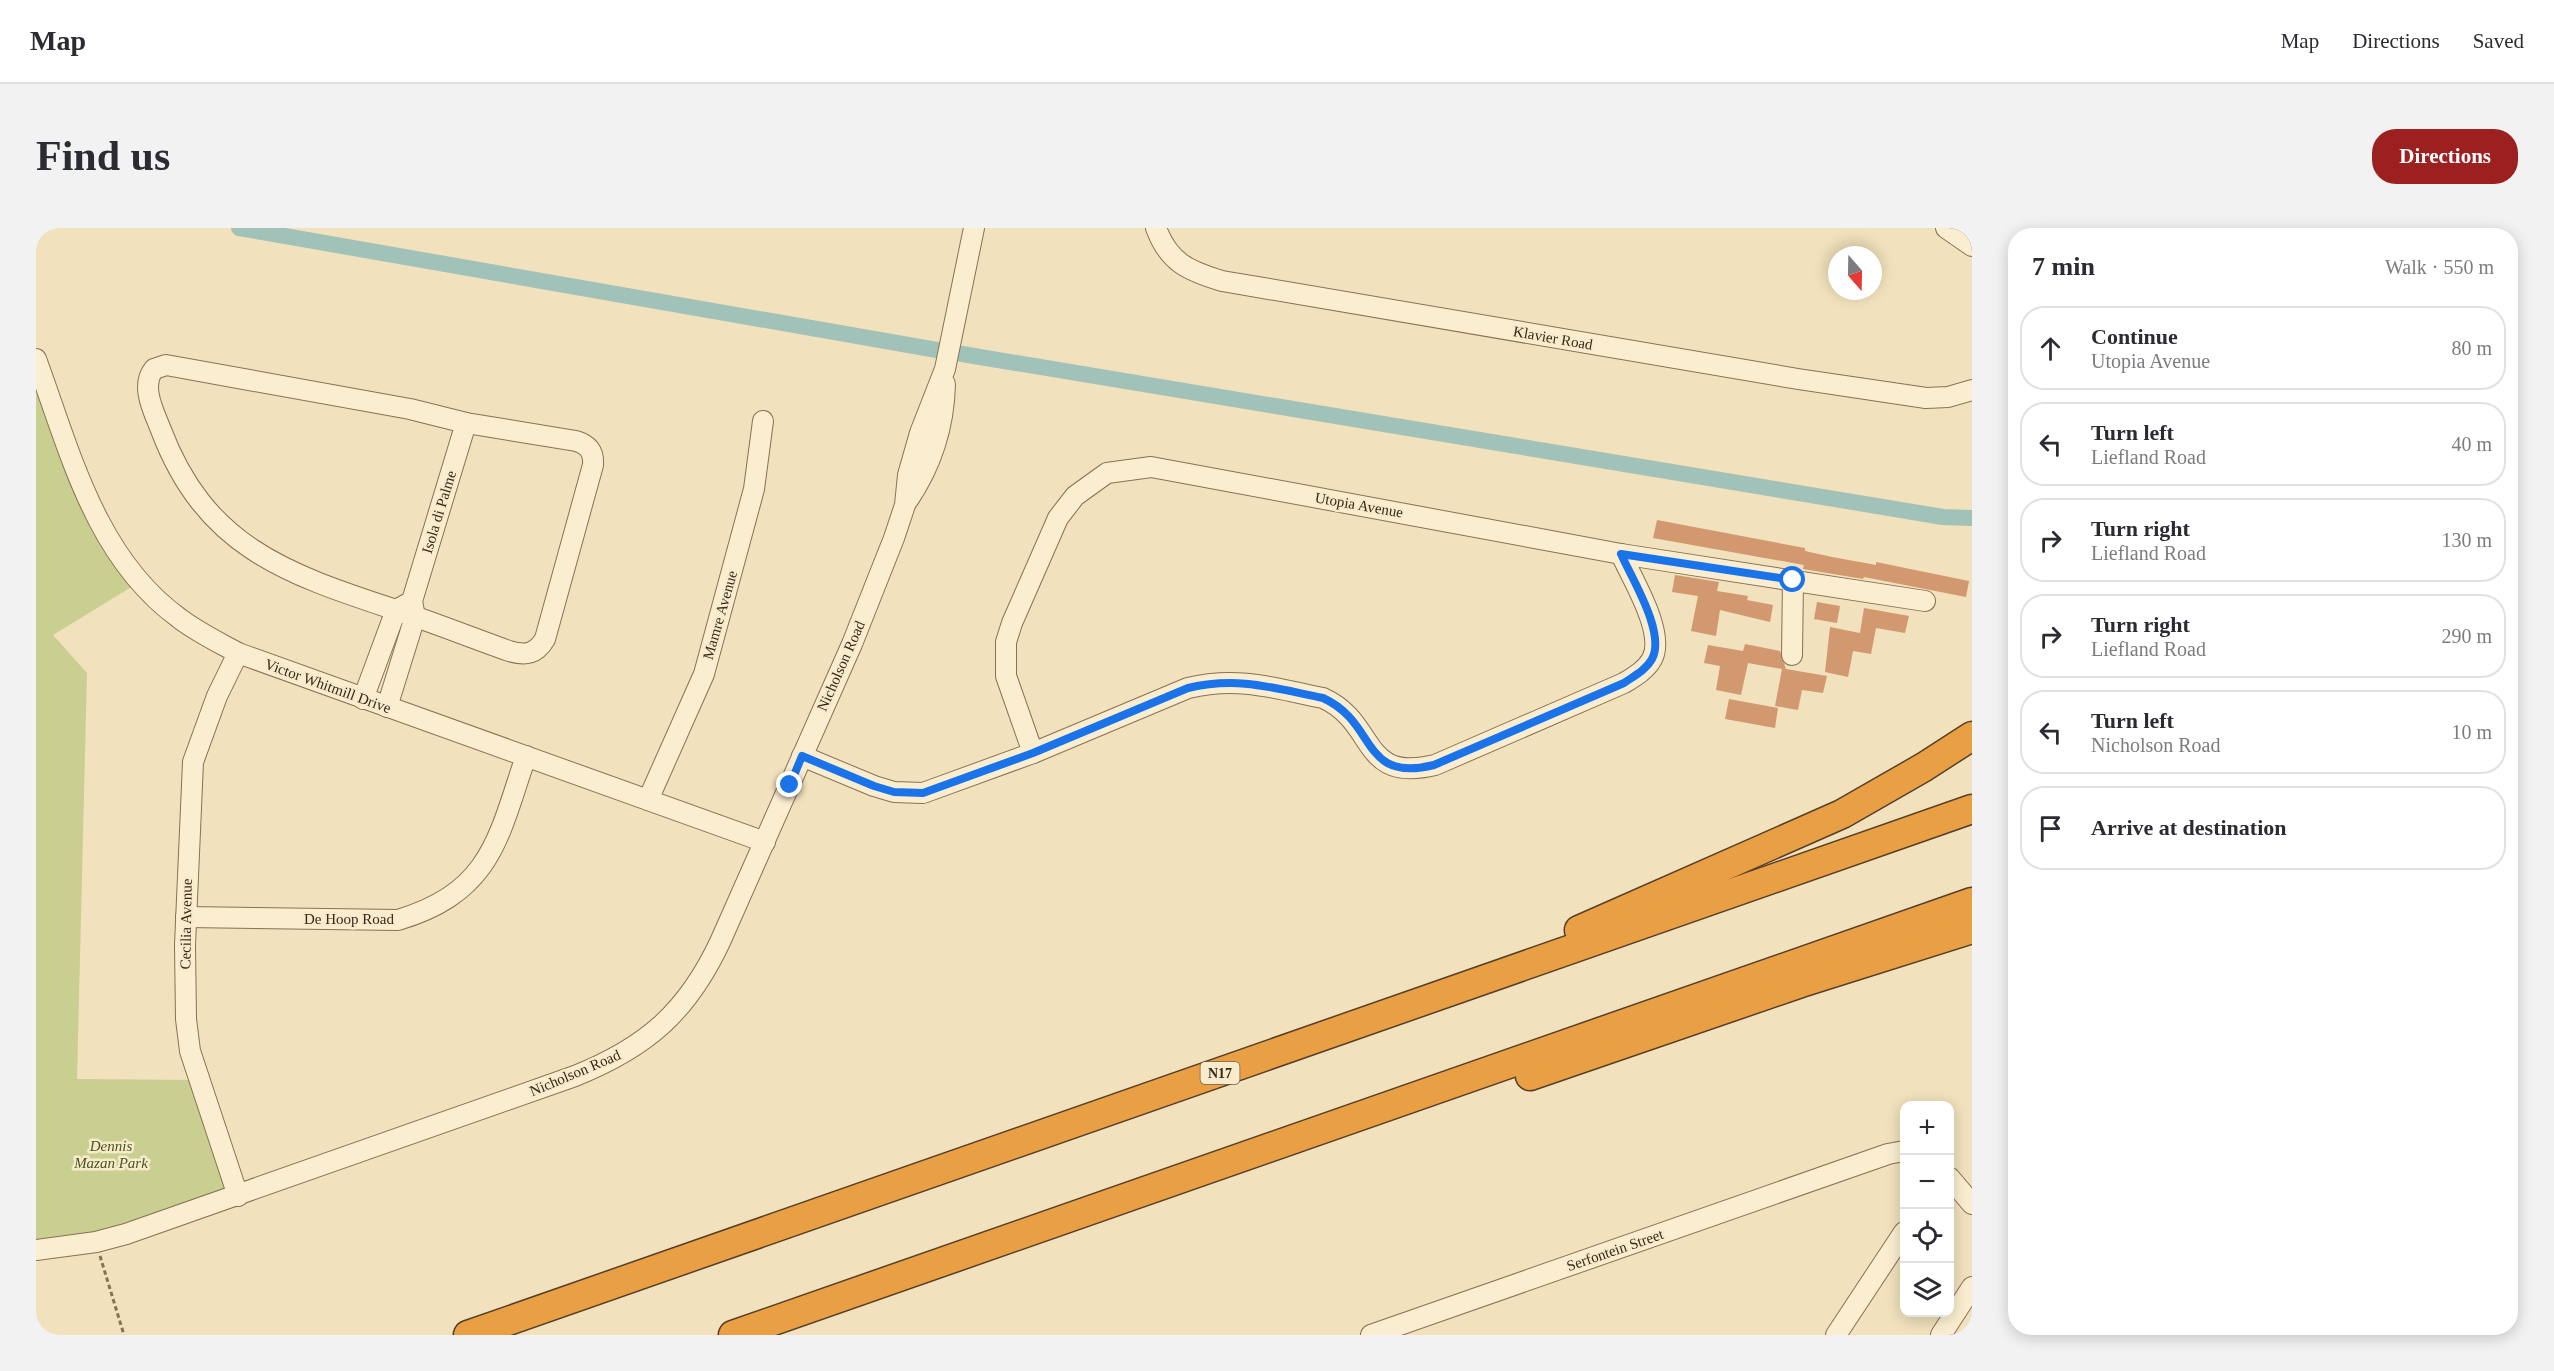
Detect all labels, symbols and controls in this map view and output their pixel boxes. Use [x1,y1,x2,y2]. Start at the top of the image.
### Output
text: Map [30,25,86,56]
text: Map [2281,29,2319,53]
text: Directions [2352,29,2440,53]
text: Saved [2473,29,2524,53]
button: Directions [2372,129,2518,184]
text: Find us [36,133,170,179]
north arrow [1828,246,1882,300]
text: 7 min [2032,252,2095,281]
text: Walk · 550 m [2385,256,2494,278]
street label: Klavier Road [1512,323,1594,353]
text: Continue [2091,324,2178,349]
icon: ahead [2034,332,2067,365]
text: 80 m [2451,337,2492,359]
text: Utopia Avenue [2091,350,2210,372]
text: Turn left [2091,420,2174,445]
icon: left [2034,428,2067,461]
text: 40 m [2451,433,2492,455]
text: Liefland Road [2091,446,2206,468]
street label: Isola di Palme [419,468,459,555]
street label: Utopia Avenue [1314,489,1405,521]
text: Turn right [2091,516,2190,541]
icon: right [2034,524,2067,557]
text: 130 m [2441,529,2492,551]
text: Liefland Road [2091,542,2206,564]
route start [1779,566,1805,592]
street label: Mamre Avenue [700,568,740,661]
text: Turn right [2091,612,2190,637]
street label: Nicholson Road [814,618,868,714]
icon: right [2034,620,2067,653]
text: 290 m [2441,625,2492,647]
text: Liefland Road [2091,638,2206,660]
street label: Victor Whitmill Drive [263,656,394,716]
text: Turn left [2091,708,2174,733]
icon: left [2034,716,2067,749]
text: 10 m [2451,721,2492,743]
text: Nicholson Road [2091,734,2220,756]
route end [776,771,802,797]
icon: arrive [2034,812,2067,845]
text: Arrive at destination [2091,815,2287,840]
street label: Cecilia Avenue [177,878,195,970]
street label: De Hoop Road [304,911,394,927]
street label: Nicholson Road [527,1046,623,1099]
road number: N17 [1200,1062,1240,1084]
map controls [1900,1101,1954,1317]
button: + [1900,1101,1954,1155]
park label: Dennis Mazan Park [73,1138,148,1171]
button: − [1900,1155,1954,1209]
button: locate [1900,1209,1954,1263]
street label: Serfontein Street [1565,1226,1666,1274]
button: layers [1900,1263,1954,1317]

